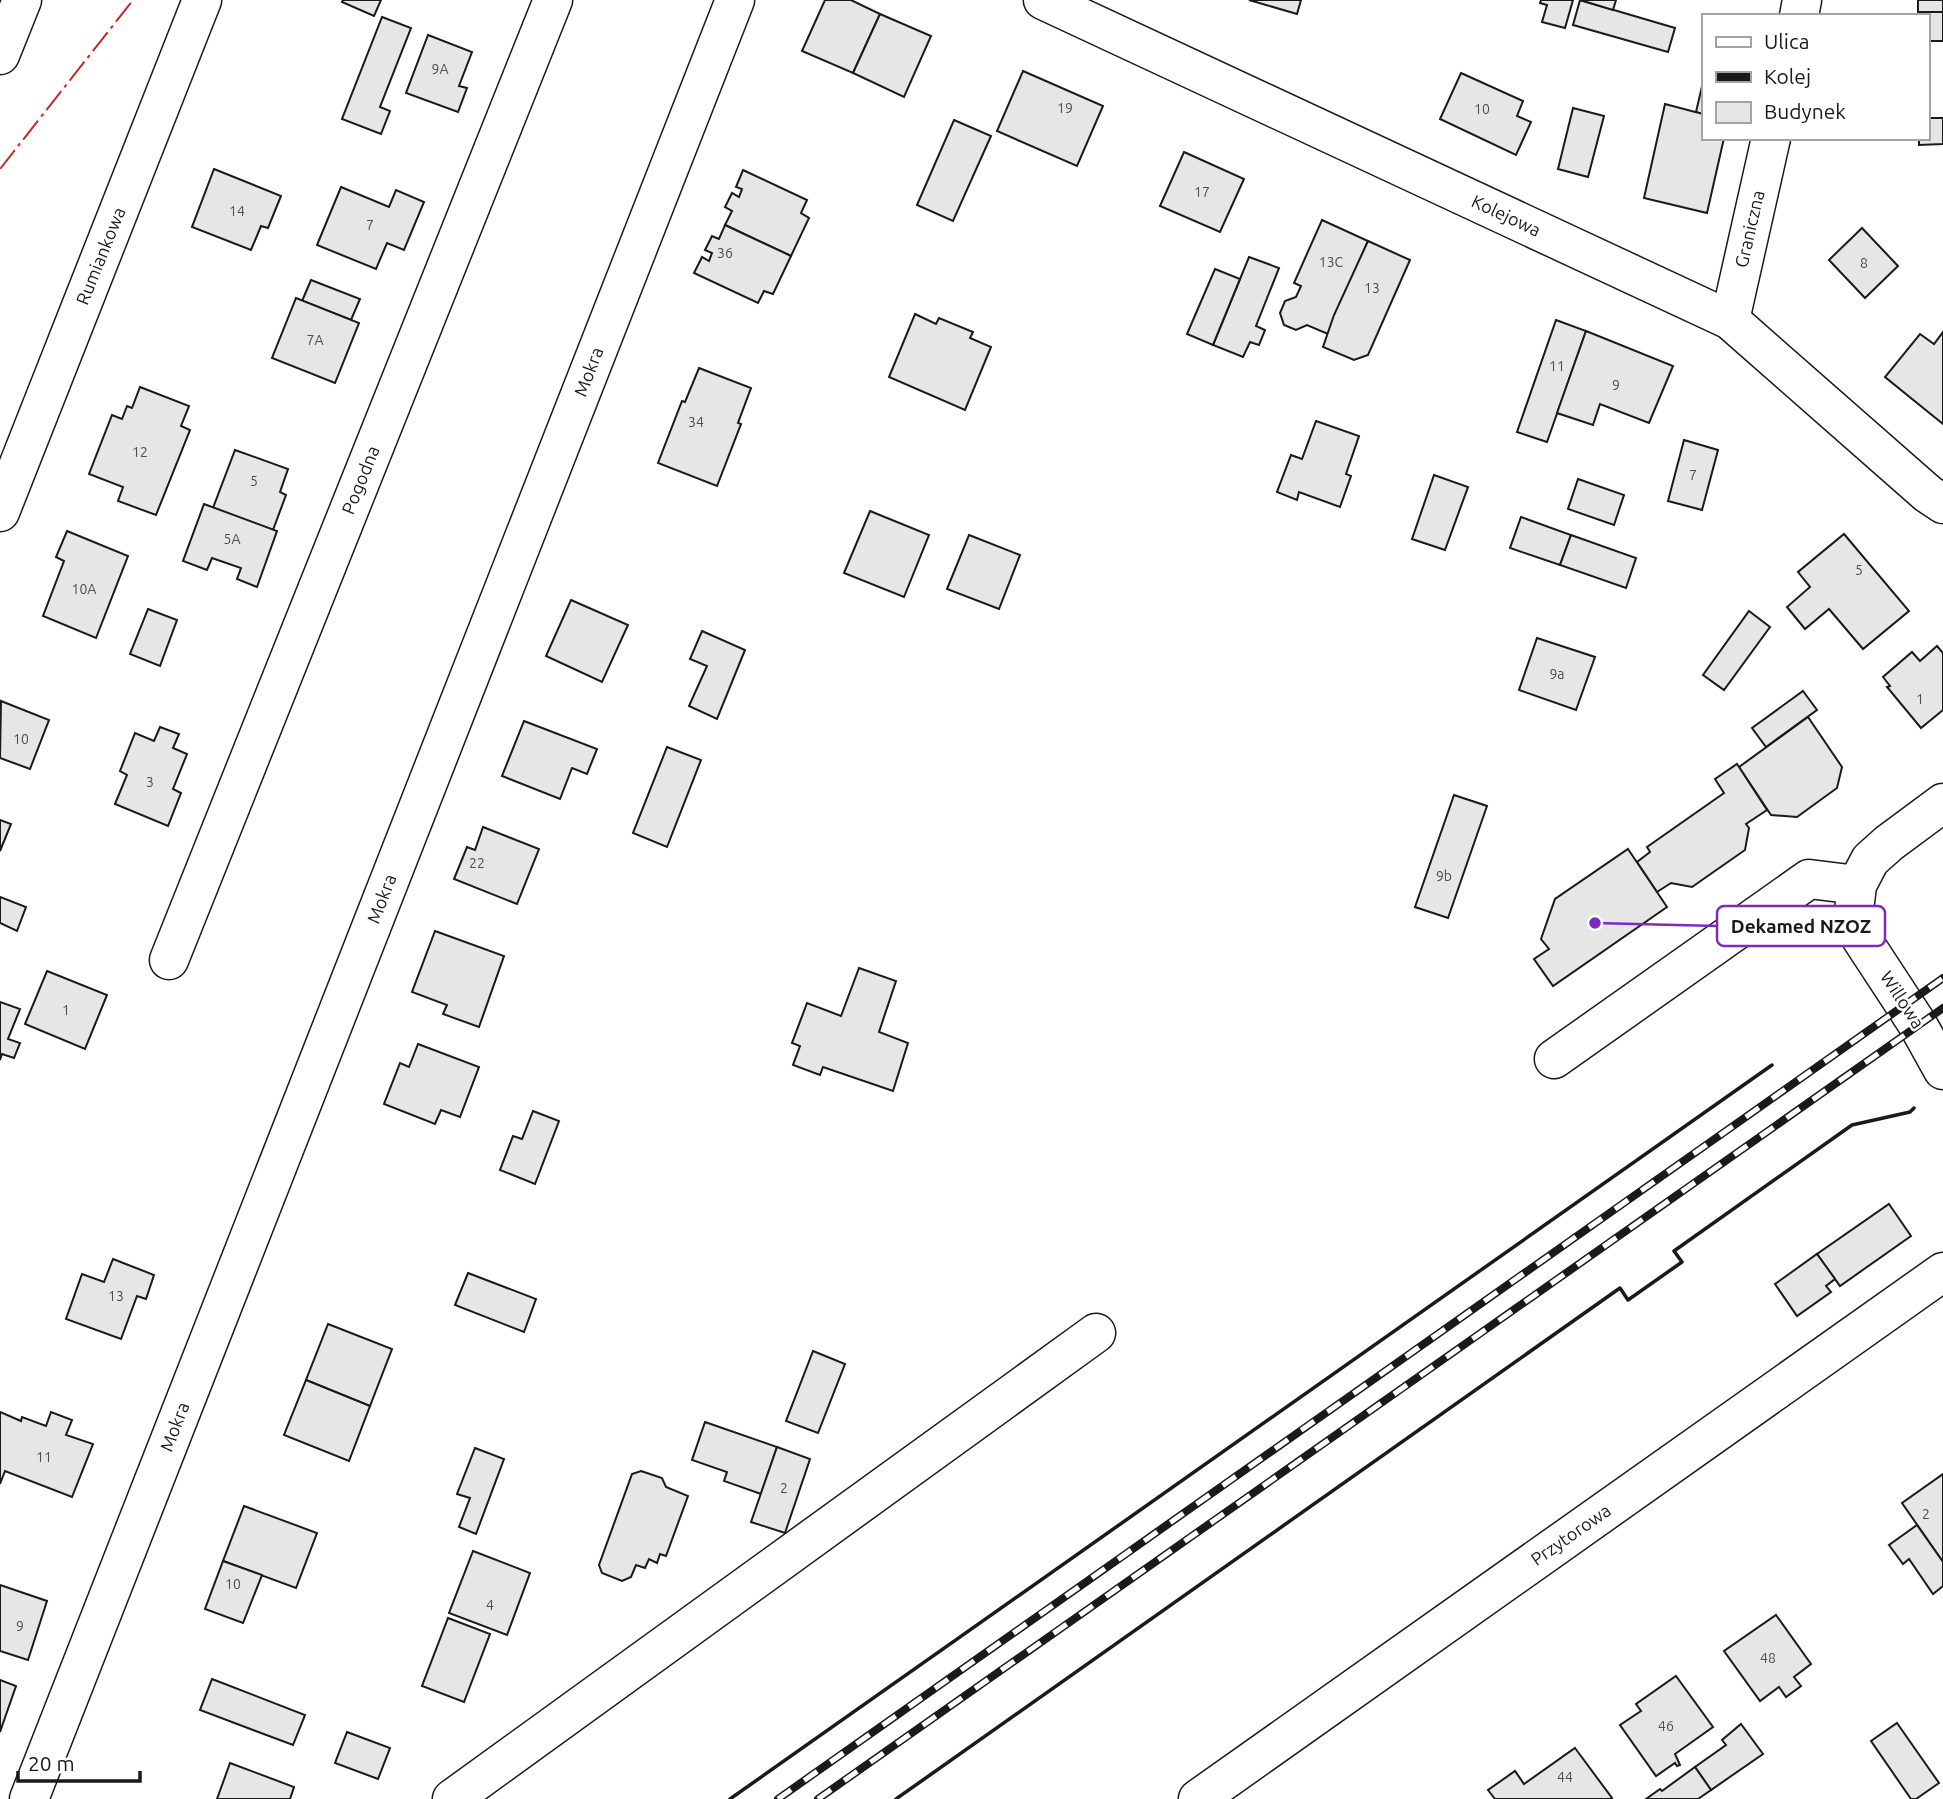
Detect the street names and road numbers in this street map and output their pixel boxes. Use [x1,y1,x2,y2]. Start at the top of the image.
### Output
street label: Graniczna [1730,188,1768,269]
street label: Kolejowa [1469,190,1544,240]
street label: Rumiankowa [71,204,129,307]
street label: Mokra [570,344,607,399]
street label: Pogodna [337,442,383,517]
street label: Mokra [363,871,400,926]
street label: Willowa [1877,967,1929,1032]
street label: Mokra [156,1399,193,1454]
street label: Przytorowa [1527,1499,1614,1569]

